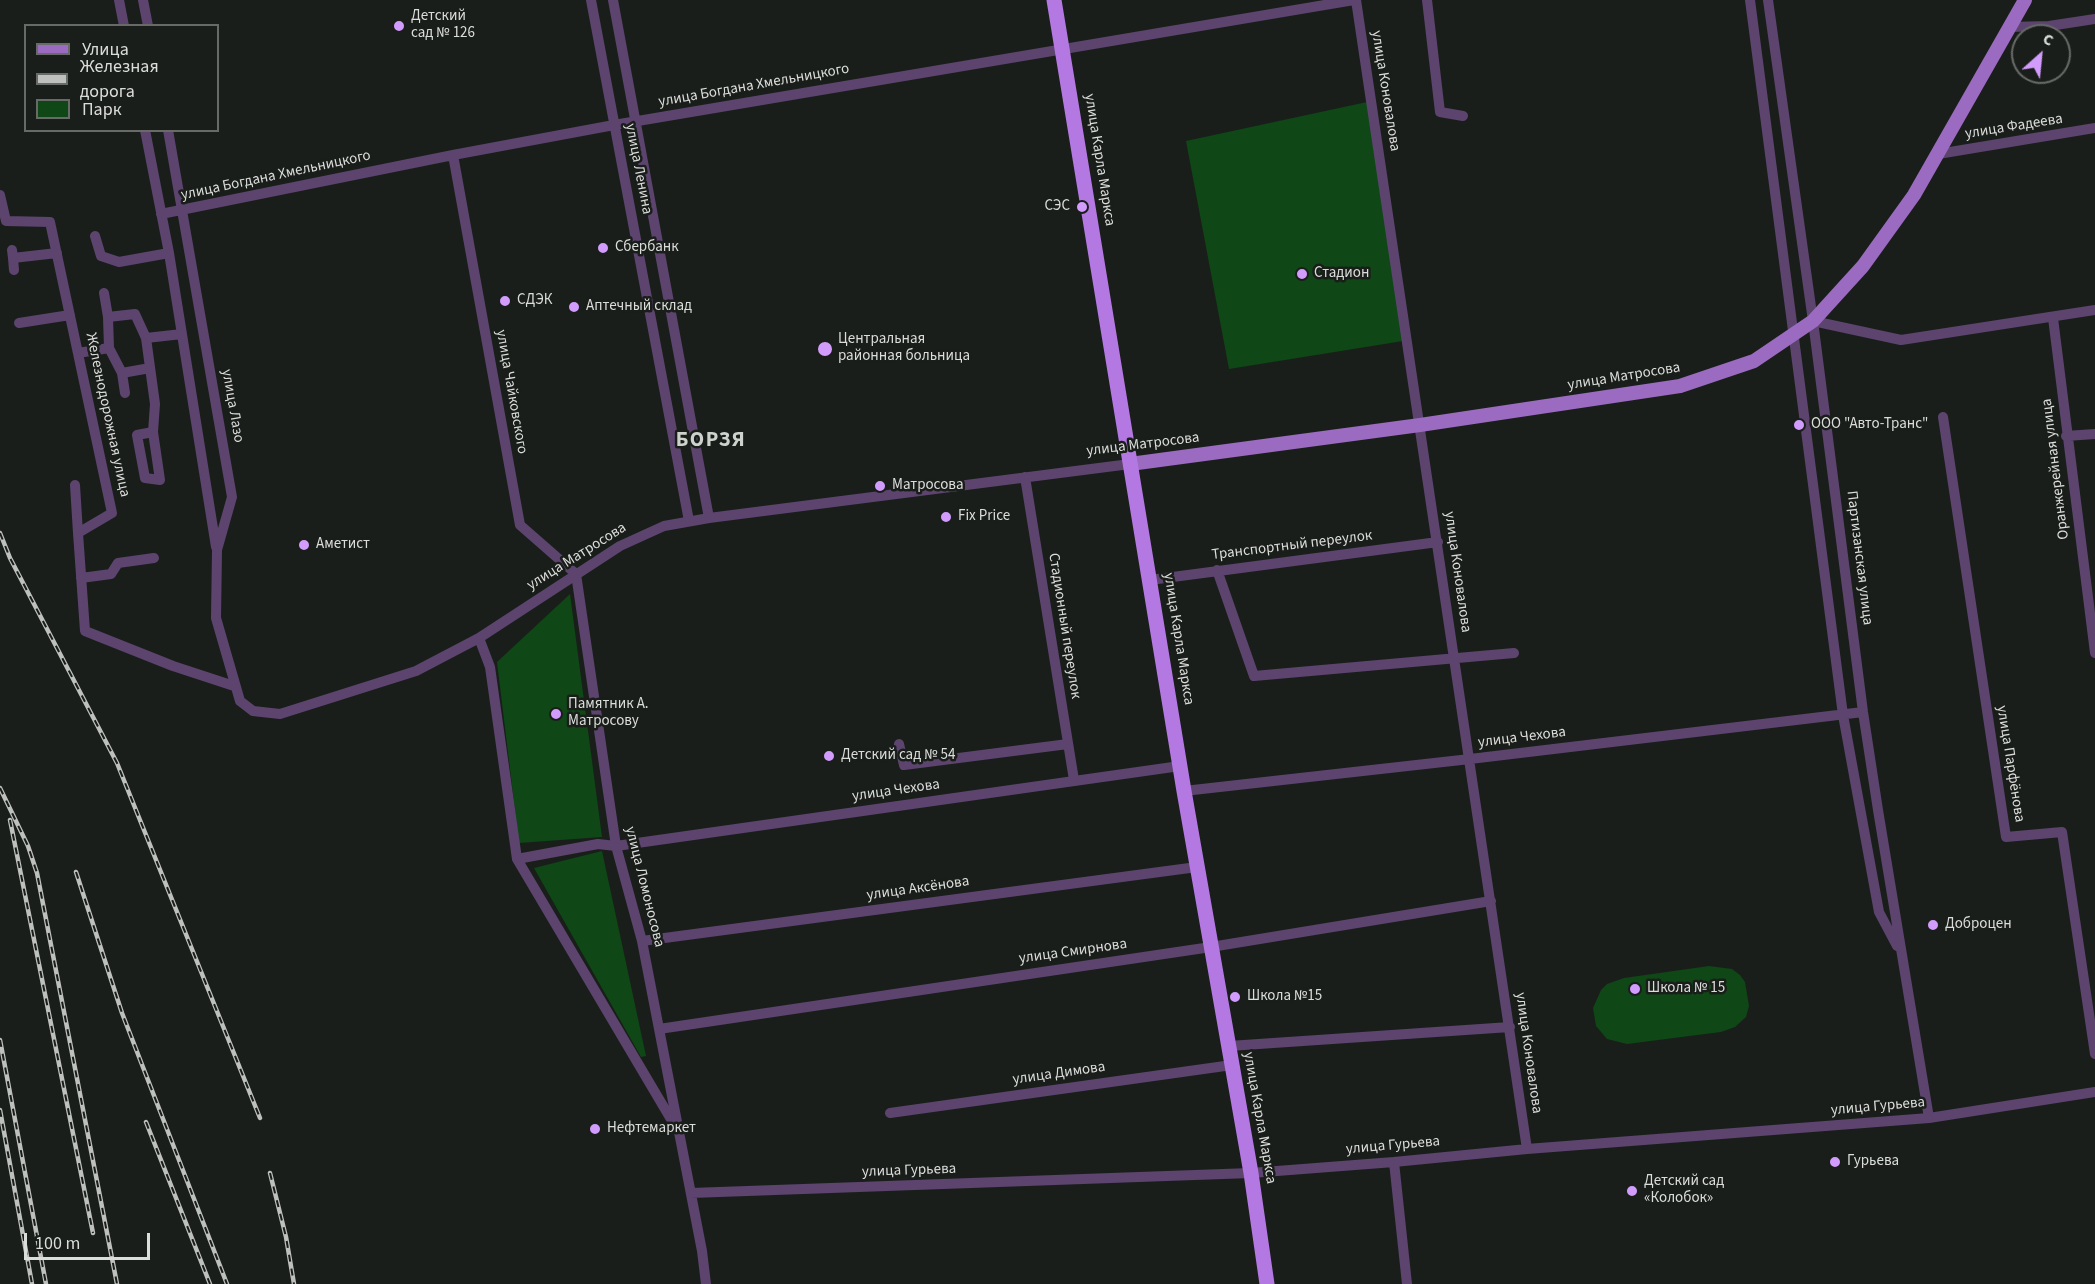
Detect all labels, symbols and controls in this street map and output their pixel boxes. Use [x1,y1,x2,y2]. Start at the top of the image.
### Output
place label: Детский сад № 126 [411,8,475,43]
marker: Детский сад № 126 [392,19,406,33]
legend [24,24,219,132]
north arrow [2011,24,2071,84]
text: С [2039,28,2057,52]
street label: улица Коновалова [1367,29,1403,153]
text: Улица [82,37,129,62]
text: Железная дорога [80,54,159,104]
street label: улица Богдана Хмельницкого [657,60,851,112]
street label: улица Карла Маркса [1080,93,1118,227]
text: Парк [82,97,122,122]
street label: улица Фадеева [1964,110,2064,144]
street label: улица Ленина [620,122,656,216]
street label: улица Богдана Хмельницкого [180,147,372,205]
place label: СЭС [1044,198,1070,216]
marker: СЭС [1075,200,1089,214]
place label: Сбербанк [615,239,679,257]
marker: Сбербанк [596,241,610,255]
place label: Стадион [1314,265,1369,283]
marker: Стадион [1295,267,1309,281]
place label: СДЭК [517,292,552,310]
marker: СДЭК [498,294,512,308]
place label: Аптечный склад [586,298,692,316]
marker: Аптечный склад [567,300,581,314]
street label: улица Чайковского [491,328,531,456]
street label: Железнодорожная улица [81,331,133,499]
place label: Центральная районная больница [838,331,970,366]
marker: Центральная районная больница [816,340,834,358]
street label: улица Матросова [1566,359,1682,395]
street label: улица Лазо [217,368,247,444]
street label: Оранжерейная улица [2038,398,2074,540]
place label: ООО "Авто-Транс" [1811,416,1928,434]
marker: ООО "Авто-Транс" [1792,418,1806,432]
district label: БОРЗЯ [676,428,746,454]
street label: улица Матросова [1085,429,1201,461]
place label: Матросова [892,477,963,495]
marker: Матросова [873,479,887,493]
street label: Партизанская улица [1842,490,1876,626]
place label: Fix Price [958,508,1010,526]
marker: Fix Price [939,510,953,524]
street label: улица Коновалова [1440,510,1474,634]
street label: улица Матросова [524,519,630,595]
street label: Транспортный переулок [1211,527,1373,565]
place label: Аметист [316,536,370,554]
marker: Аметист [297,538,311,552]
street label: Стадионный переулок [1044,552,1084,700]
street label: улица Карла Маркса [1159,572,1197,706]
place label: Памятник А. Матросову [568,696,649,731]
street label: улица Парфёнова [1992,704,2028,824]
marker: Памятник А. Матросову [549,707,563,721]
street label: улица Чехова [1477,724,1567,752]
place label: Детский сад № 54 [841,747,955,765]
marker: Детский сад № 54 [822,749,836,763]
street label: улица Чехова [851,776,941,806]
street label: улица Ломоносова [620,825,668,949]
street label: улица Аксёнова [866,873,970,905]
place label: Доброцен [1945,916,2012,934]
marker: Доброцен [1926,918,1940,932]
street label: улица Смирнова [1018,936,1128,968]
place label: Школа № 15 [1647,980,1725,998]
marker: Школа № 15 [1628,982,1642,996]
place label: Школа №15 [1247,988,1322,1006]
marker: Школа №15 [1228,990,1242,1004]
street label: улица Коновалова [1511,991,1545,1115]
street label: улица Карла Маркса [1239,1051,1279,1185]
street label: улица Димова [1012,1059,1106,1089]
street label: улица Гурьева [1830,1094,1926,1120]
place label: Нефтемаркет [607,1120,696,1138]
marker: Нефтемаркет [588,1122,602,1136]
street label: улица Гурьева [1345,1133,1441,1159]
place label: Гурьева [1847,1153,1899,1171]
marker: Гурьева [1828,1155,1842,1169]
street label: улица Гурьева [862,1160,956,1182]
place label: Детский сад «Колобок» [1644,1173,1724,1208]
marker: Детский сад «Колобок» [1625,1184,1639,1198]
scale bar [27,1221,153,1259]
text: 100 m [35,1231,80,1256]

